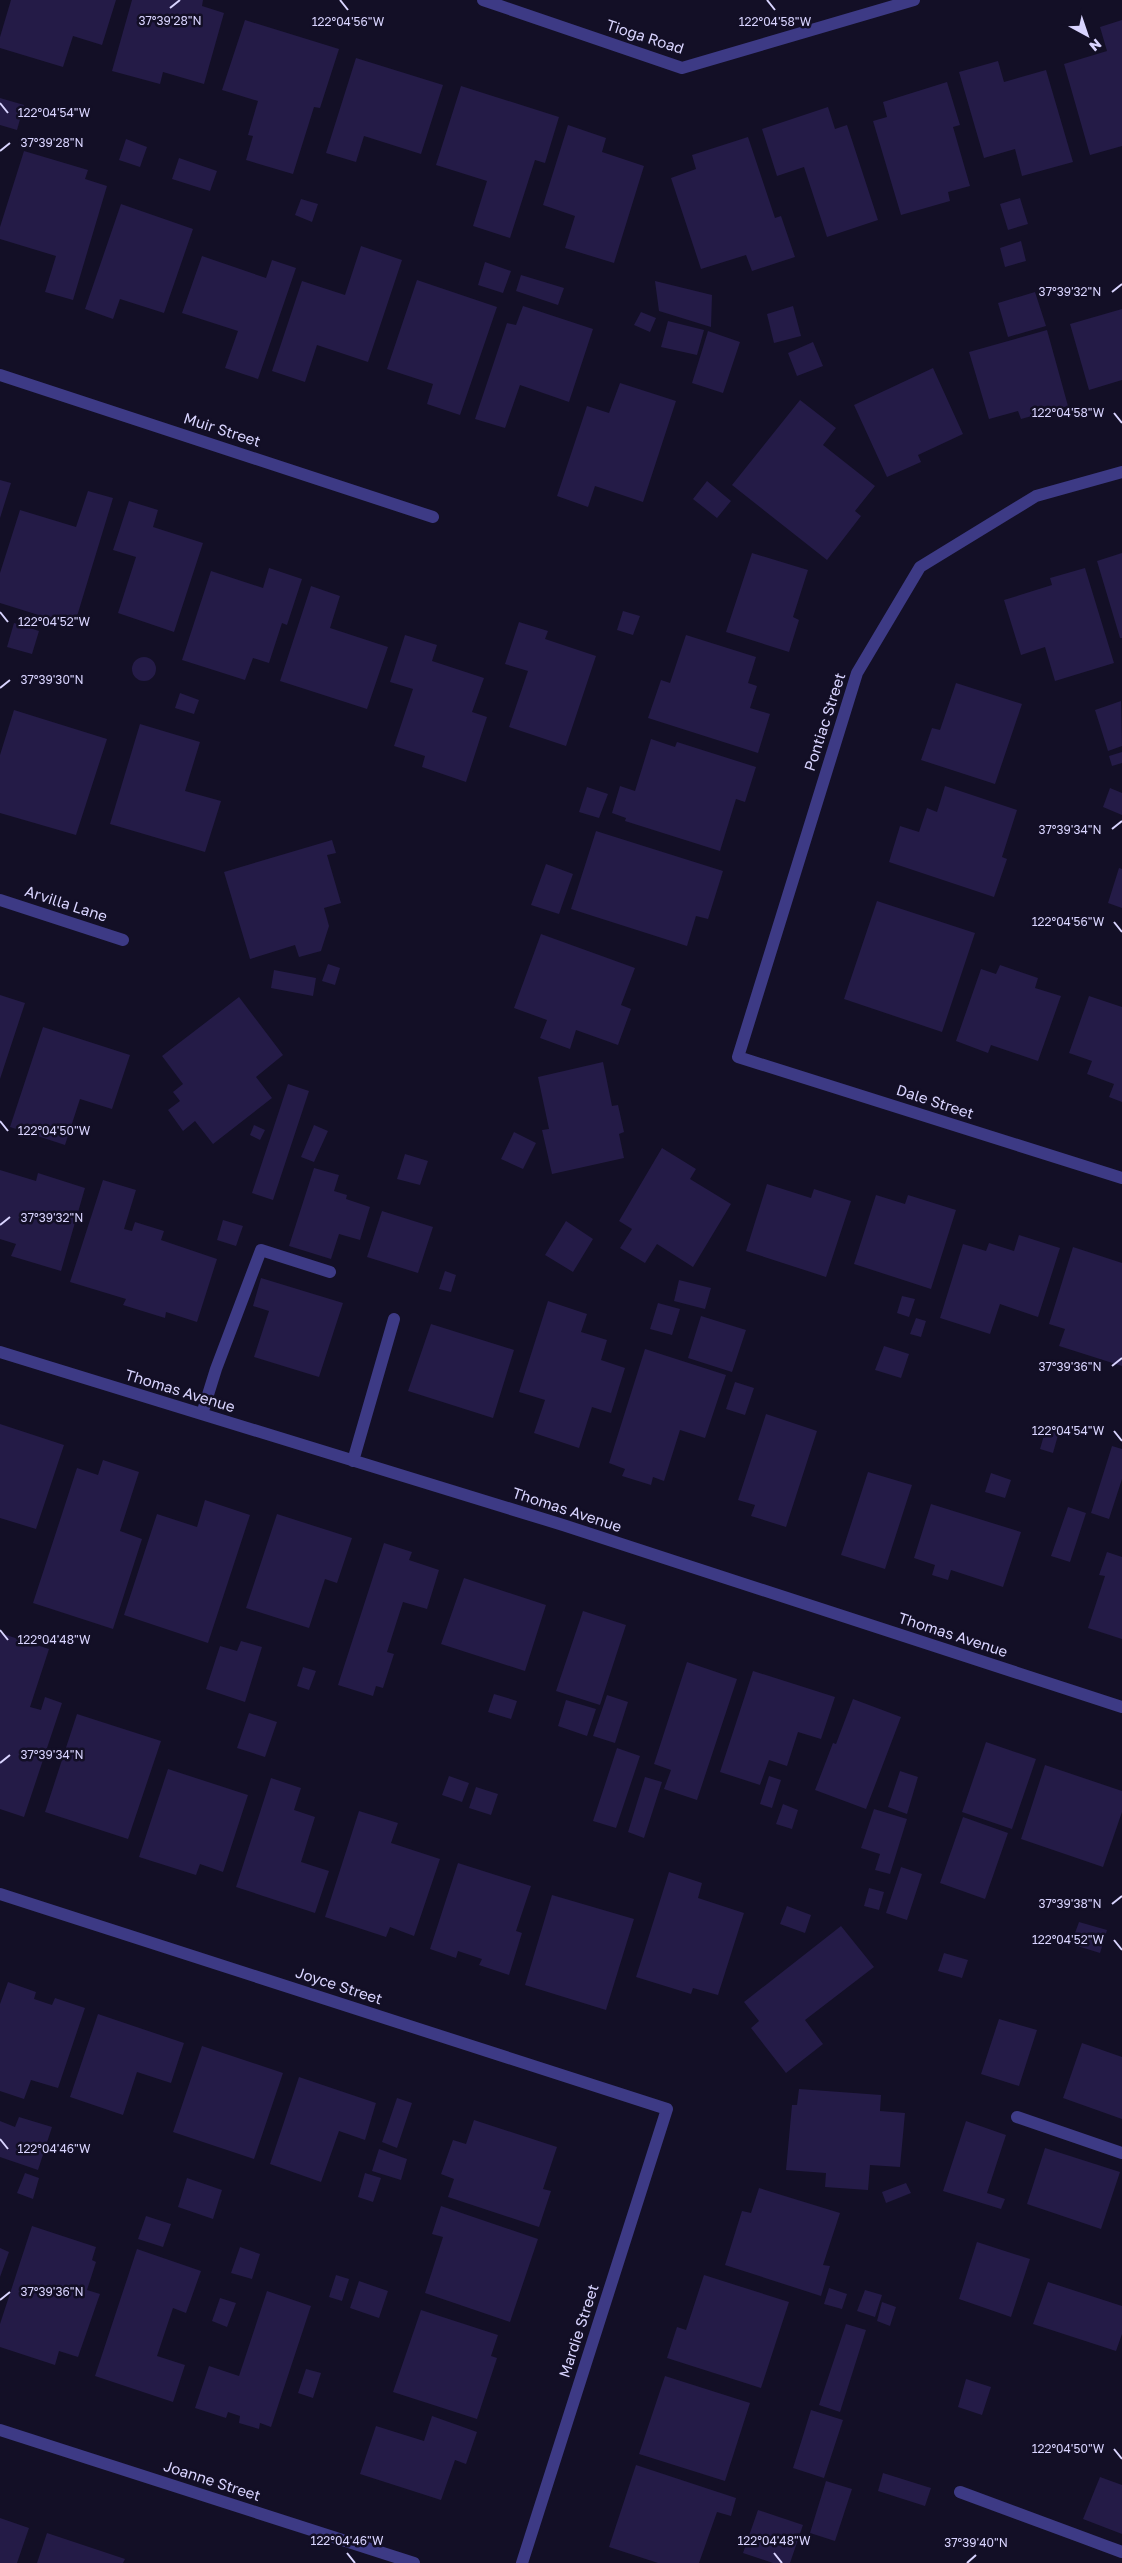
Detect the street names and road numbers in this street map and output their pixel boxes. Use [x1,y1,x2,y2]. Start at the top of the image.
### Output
street label: Tioga Road [604,15,686,57]
street label: Muir Street [181,408,263,450]
street label: Pontiac Street [800,670,848,773]
street label: Arvilla Lane [23,881,110,925]
street label: Dale Street [894,1080,976,1122]
street label: Thomas Avenue [123,1365,238,1415]
street label: Thomas Avenue [510,1483,625,1535]
street label: Thomas Avenue [896,1608,1011,1660]
street label: Joyce Street [294,1963,385,2008]
street label: Mardie Street [554,2282,602,2380]
street label: Joanne Street [161,2456,263,2504]

